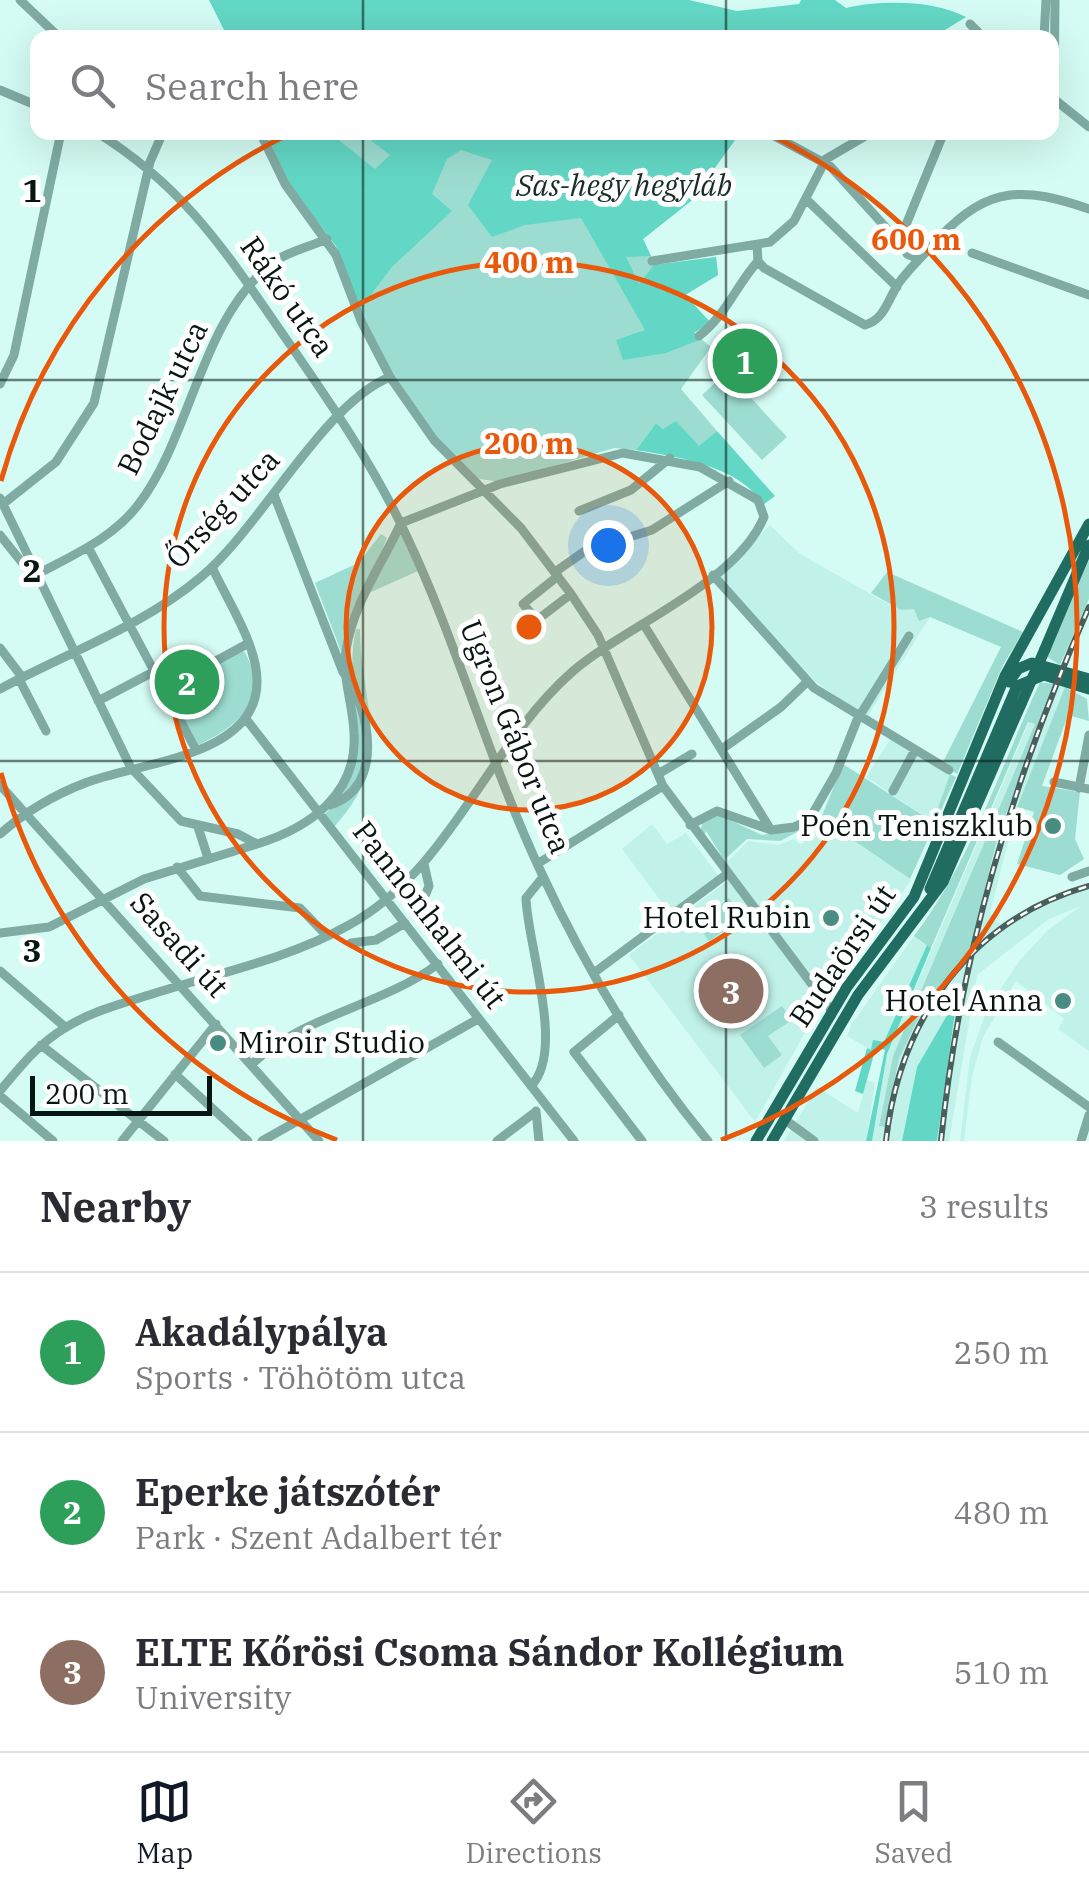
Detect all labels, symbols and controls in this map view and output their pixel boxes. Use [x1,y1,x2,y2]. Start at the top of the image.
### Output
search box [30,30,1059,140]
icon: search [65,58,120,113]
text: Search here [145,61,359,110]
park label: Sas-hegy hegyláb [515,165,732,204]
text: 1 [22,169,42,211]
text: 600 m [871,219,961,258]
street label: Rákó utca [233,228,344,364]
text: 400 m [484,242,574,281]
street label: Bodajk utca [108,314,216,481]
pin: 1 [712,324,778,398]
text: 200 m [484,423,574,462]
street label: Őrség utca [157,440,287,576]
your location [583,520,634,571]
text: 2 [22,549,42,591]
centre of rings [511,609,547,645]
street label: Ugron Gábor utca [452,614,581,859]
pin: 2 [154,644,220,720]
place label: Poén Teniszklub [800,805,1033,844]
street label: Pannonhalmi út [345,812,516,1016]
marker: Poén Teniszklub [1042,815,1064,837]
street label: Budaörsi út [780,877,904,1034]
street label: Sasadi út [123,883,238,1005]
place label: Hotel Rubin [643,897,811,936]
marker: Hotel Rubin [820,907,842,929]
text: 3 [22,929,42,971]
pin: 3 [698,954,764,1028]
place label: Hotel Anna [885,980,1043,1019]
marker: Hotel Anna [1052,990,1074,1012]
place label: Miroir Studio [238,1022,425,1061]
marker: Miroir Studio [207,1032,229,1054]
scale bar [30,1071,212,1116]
text: 200 m [45,1075,129,1112]
text: Nearby [40,1179,191,1234]
text: 3 results [919,1185,1049,1227]
text: Akadálypálya [135,1307,388,1356]
text: 1 [63,1331,82,1373]
text: 250 m [953,1331,1049,1373]
text: Sports · Töhötöm utca [135,1356,466,1398]
text: Eperke játszótér [135,1467,440,1516]
text: 2 [63,1491,82,1533]
text: 480 m [953,1491,1049,1533]
text: Park · Szent Adalbert tér [135,1516,502,1558]
text: ELTE Kőrösi Csoma Sándor Kollégium [135,1627,844,1676]
text: 3 [63,1651,82,1693]
text: 510 m [953,1651,1049,1693]
text: University [135,1676,291,1718]
tab: Map [136,1774,193,1871]
tab: Directions [465,1774,602,1871]
tab: Saved [874,1774,953,1871]

